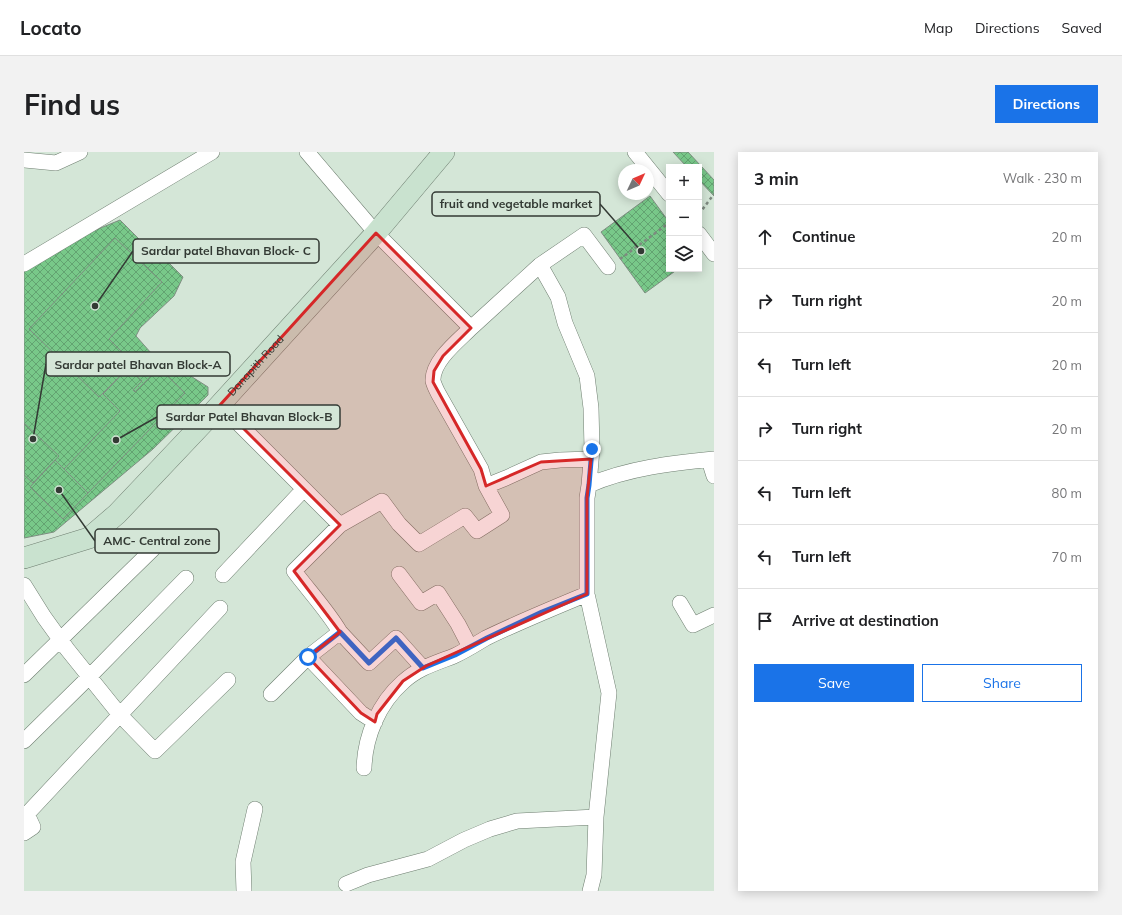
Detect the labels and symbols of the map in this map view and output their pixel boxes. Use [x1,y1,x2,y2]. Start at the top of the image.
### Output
north arrow [618,164,654,200]
callout: fruit and vegetable market [432,192,600,216]
text: fruit and vegetable market [440,196,593,211]
callout: Sardar patel Bhavan Block- C [133,239,319,263]
text: Sardar patel Bhavan Block- C [141,243,311,258]
street label: Danapith Road [224,332,287,399]
callout: Sardar patel Bhavan Block-A [46,352,230,376]
text: Sardar patel Bhavan Block-A [54,357,222,372]
callout: Sardar Patel Bhavan Block-B [157,405,340,429]
text: Sardar Patel Bhavan Block-B [166,409,332,424]
route end [583,440,601,458]
callout: AMC- Central zone [95,529,219,553]
text: AMC- Central zone [103,533,211,548]
route start [299,648,317,666]

